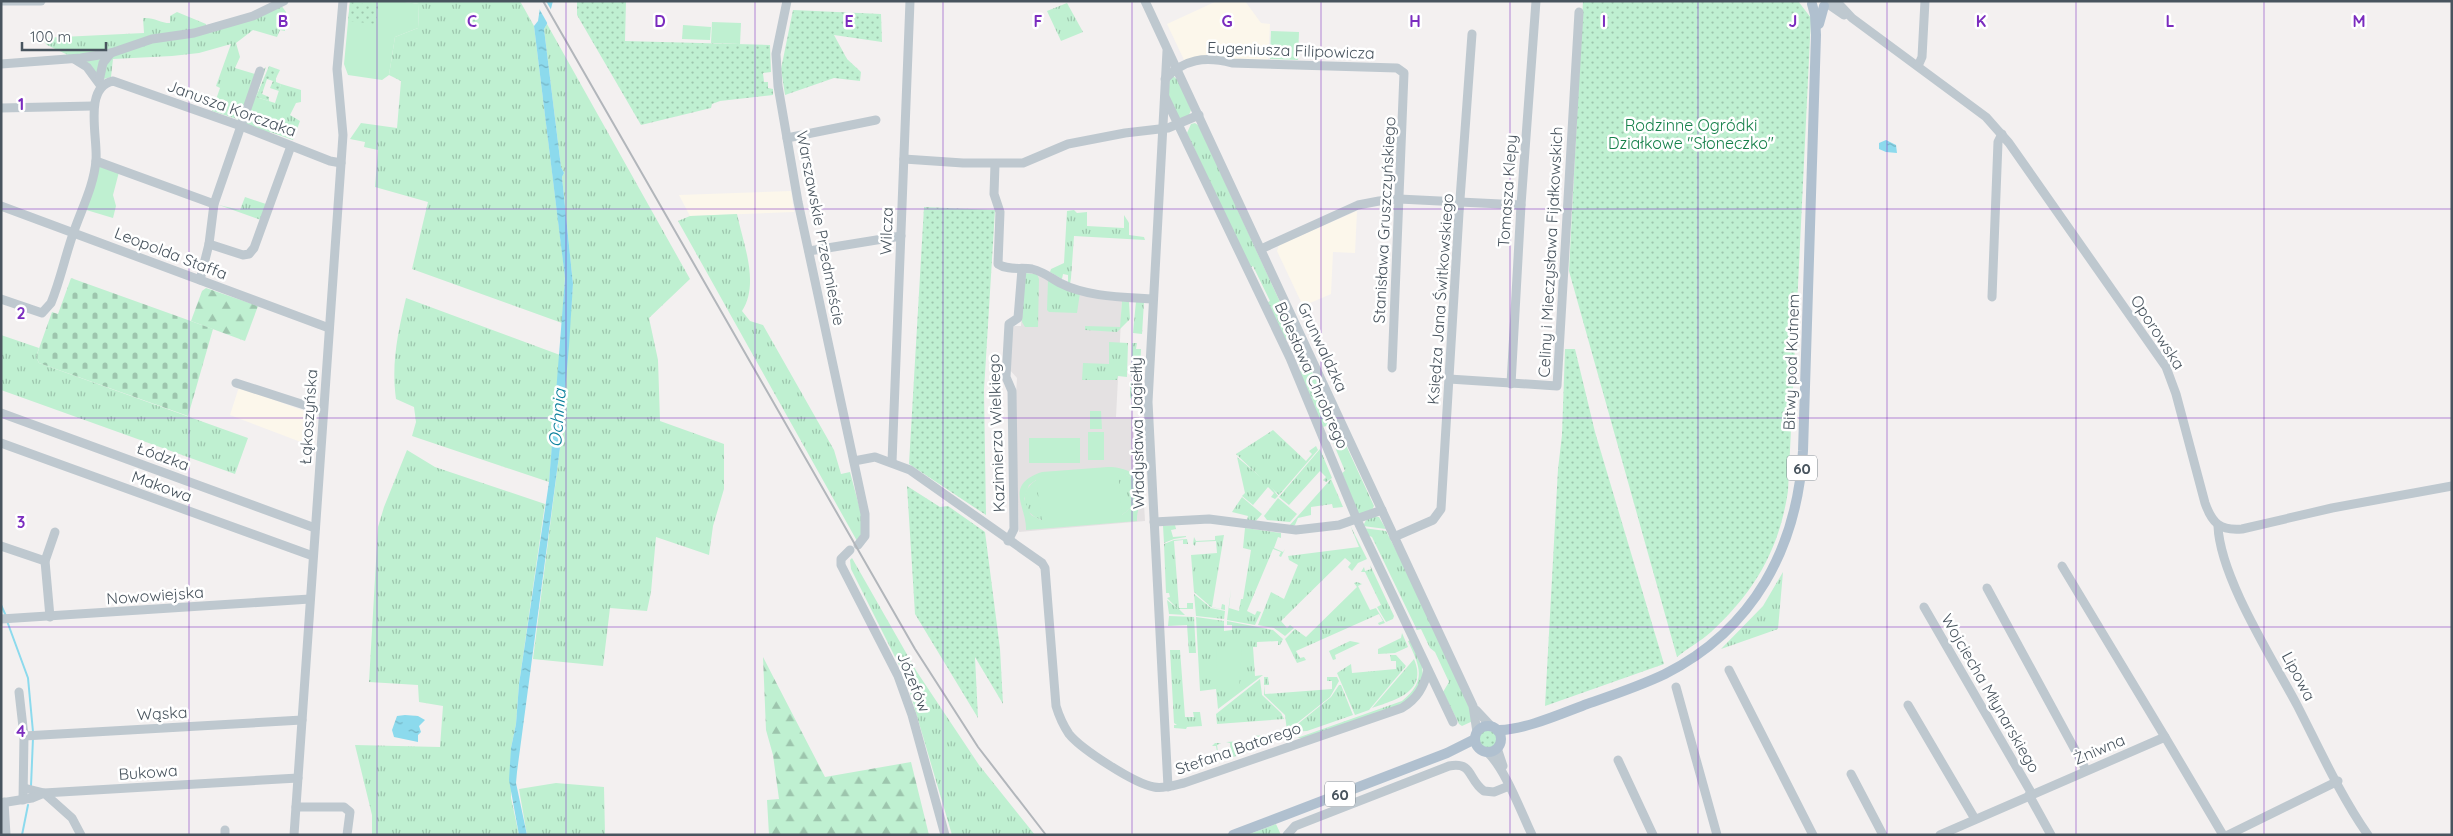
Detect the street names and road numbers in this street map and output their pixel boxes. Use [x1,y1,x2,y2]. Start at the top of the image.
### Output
street label: Eugeniusza Filipowicza [1207,37,1375,63]
street label: Janusza Korczaka [165,75,299,141]
street label: Stanisława Gruszczyńskiego [1369,116,1399,324]
street label: Celiny i Mieczysława Fijałkowskich [1533,126,1567,378]
street label: Warszawskie Przedmieście [792,129,850,327]
street label: Tomasza Klepy [1493,134,1521,248]
street label: Księdza Jana Świtkowskiego [1423,193,1457,405]
street label: Wilcza [875,207,897,255]
street label: Leopolda Staffa [112,222,230,284]
street label: Oporowska [2127,291,2189,373]
street label: Bitwy pod Kutnem [1779,293,1803,431]
street label: Bolesława Chrobrego [1271,299,1353,451]
street label: Grunwaldzka [1294,299,1352,395]
street label: Kazimierza Wielkiego [983,353,1009,513]
street label: Władysława Jagiełły [1126,357,1148,509]
street label: Łąkoszyńska [295,368,321,466]
street label: Łódzka [134,437,192,475]
road number: 60 [1787,456,1817,480]
street label: Makowa [129,466,195,506]
street label: Nowowiejska [106,582,204,608]
street label: Wojciecha Młynarskiego [1937,610,2045,776]
street label: Lipowa [2278,648,2320,704]
street label: Józefów [893,649,935,715]
street label: Wąska [136,702,188,724]
street label: Stefana Batorego [1173,717,1303,779]
street label: Żniwna [2070,729,2128,769]
street label: Bukowa [118,760,178,784]
road number: 60 [1325,782,1355,806]

